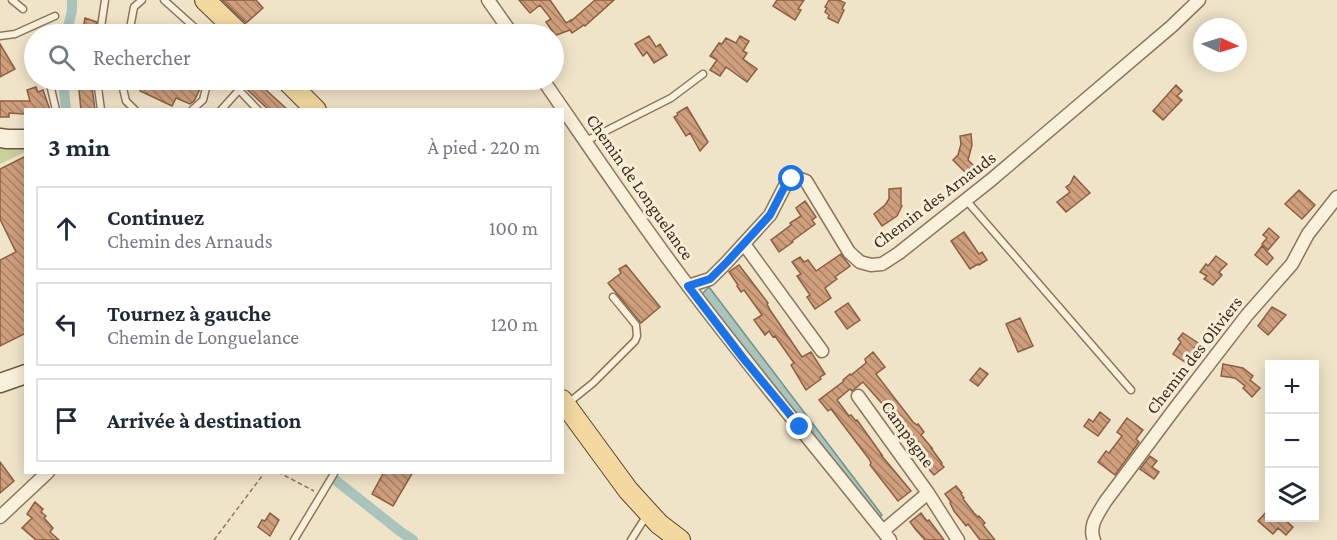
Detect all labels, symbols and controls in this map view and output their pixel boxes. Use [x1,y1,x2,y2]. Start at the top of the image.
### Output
north arrow [1193,18,1247,72]
search box [24,24,564,90]
icon: search [45,41,78,74]
text: Rechercher [93,45,191,70]
street label: Chemin de Longuelance [582,110,698,264]
text: 3 min [48,133,110,162]
text: À pied · 220 m [427,136,540,158]
street label: Chemin des Arnauds [868,147,1000,253]
route start [778,165,804,191]
text: Continuez [107,205,204,230]
icon: ahead [50,212,83,245]
text: 100 m [489,217,538,239]
text: Chemin des Arnauds [107,230,273,252]
street label: Chemin des Oliviers [1142,292,1246,418]
text: Tournez à gauche [107,301,271,326]
icon: left [50,308,83,341]
text: 120 m [491,313,538,335]
text: Chemin de Longuelance [107,326,299,348]
map controls [1265,360,1319,522]
button: + [1265,360,1319,414]
street label: Campagne [877,397,939,471]
icon: arrive [50,404,83,437]
text: Arrivée à destination [107,408,301,433]
route end [786,413,812,439]
button: − [1265,414,1319,468]
button: layers [1265,468,1319,522]

